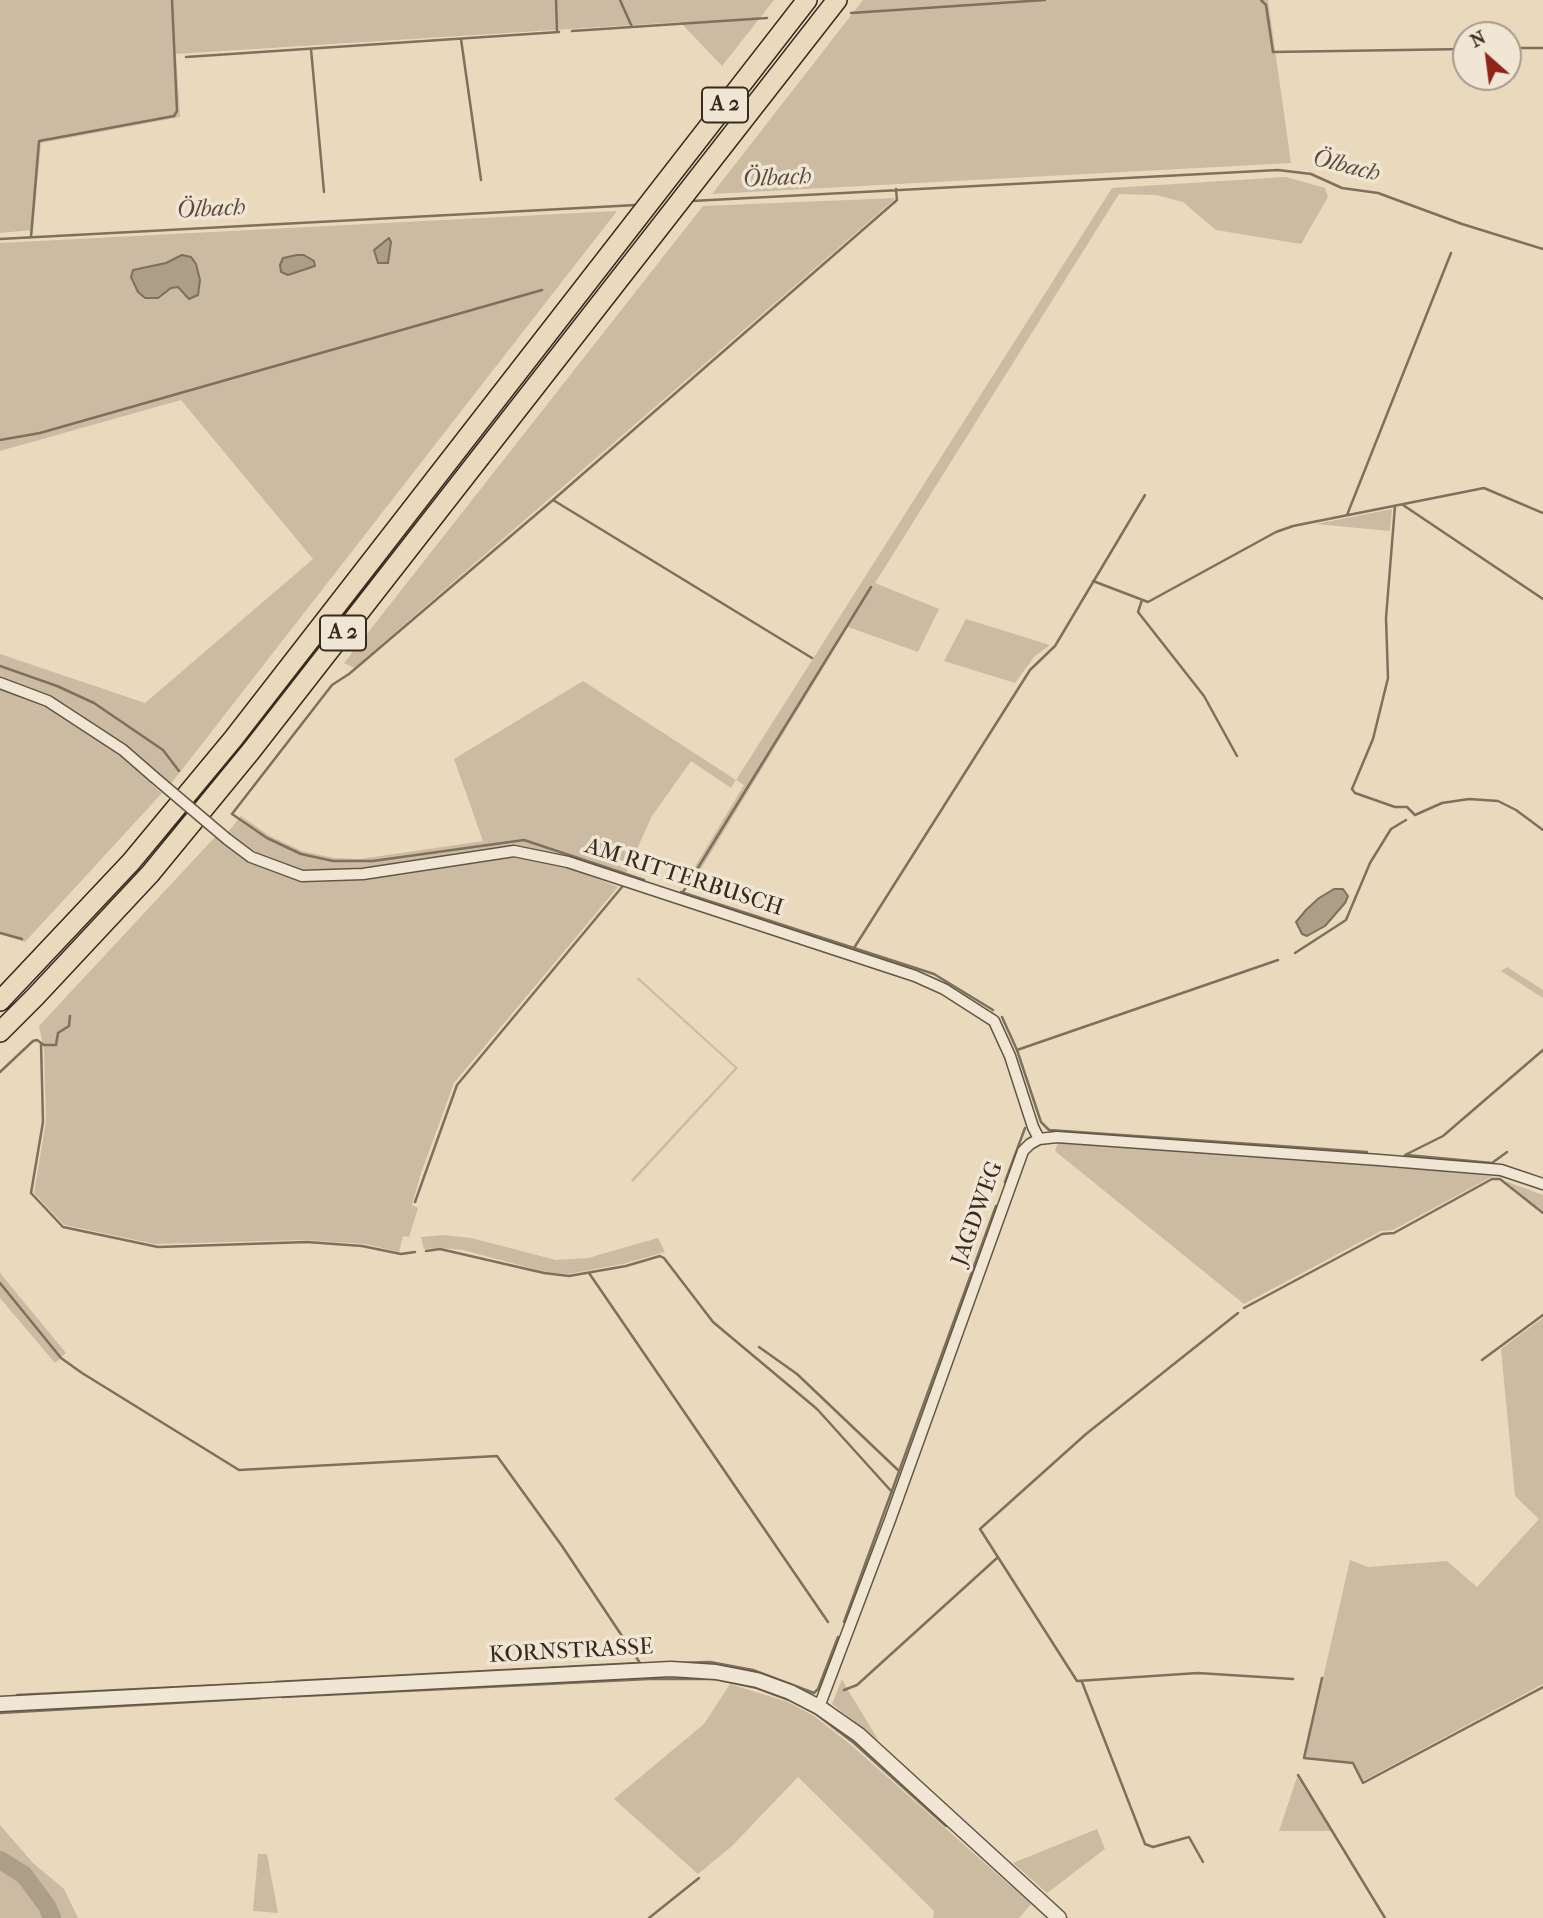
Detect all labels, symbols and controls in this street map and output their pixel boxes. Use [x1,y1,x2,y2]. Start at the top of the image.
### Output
north arrow [1452,21,1522,91]
text: N [1467,26,1490,52]
road number: A 2 [702,88,748,122]
water label: Ölbach [1309,145,1383,189]
water label: Ölbach [742,163,812,195]
water label: Ölbach [176,194,246,226]
road number: A 2 [320,616,366,650]
street label: AM RITTERBUSCH [581,833,787,923]
street label: JAGDWEG [946,1158,1010,1270]
street label: KORNSTRASSE [488,1634,654,1670]

